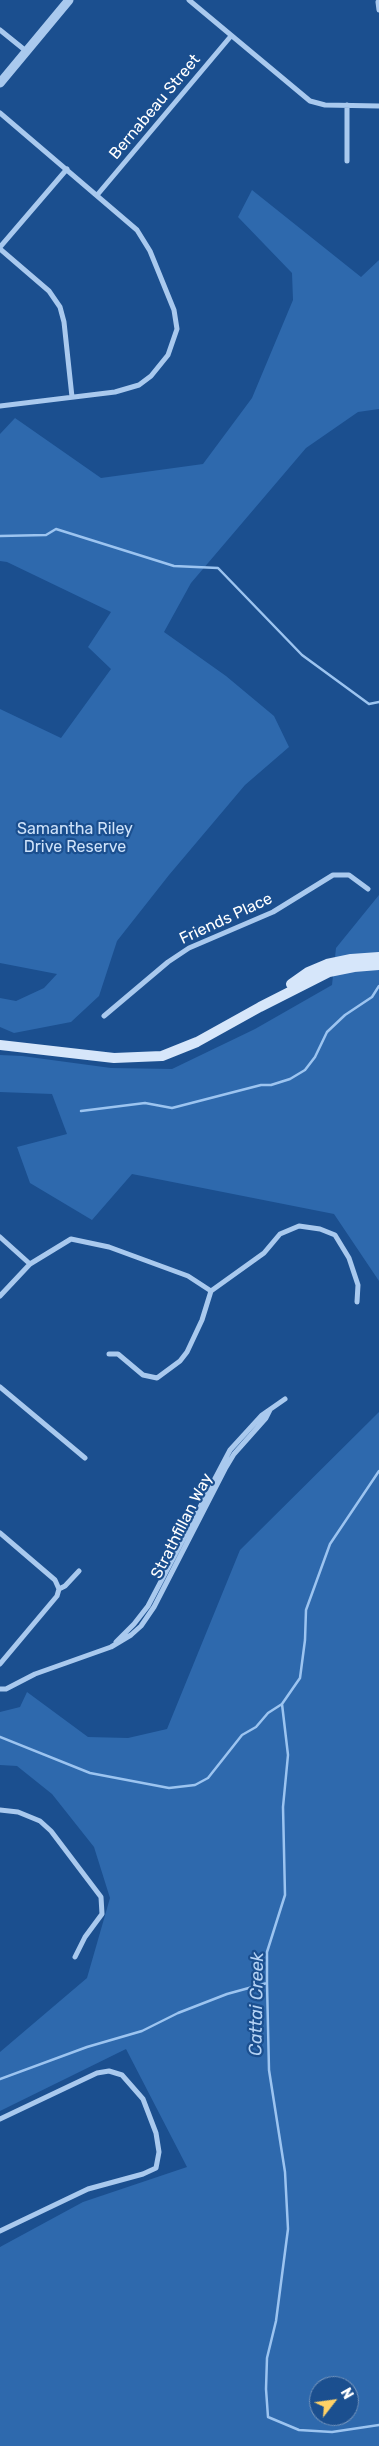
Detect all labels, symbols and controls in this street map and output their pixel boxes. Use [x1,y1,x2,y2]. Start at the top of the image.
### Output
street label: Bernabeau Street [105,51,205,163]
park label: Samantha Riley Drive Reserve [17,819,133,857]
street label: Friends Place [177,889,275,949]
street label: Strathfillan Way [147,1470,217,1582]
water label: Cattai Creek [245,1952,269,2056]
north arrow [309,2376,359,2426]
text: N [337,2385,356,2402]

